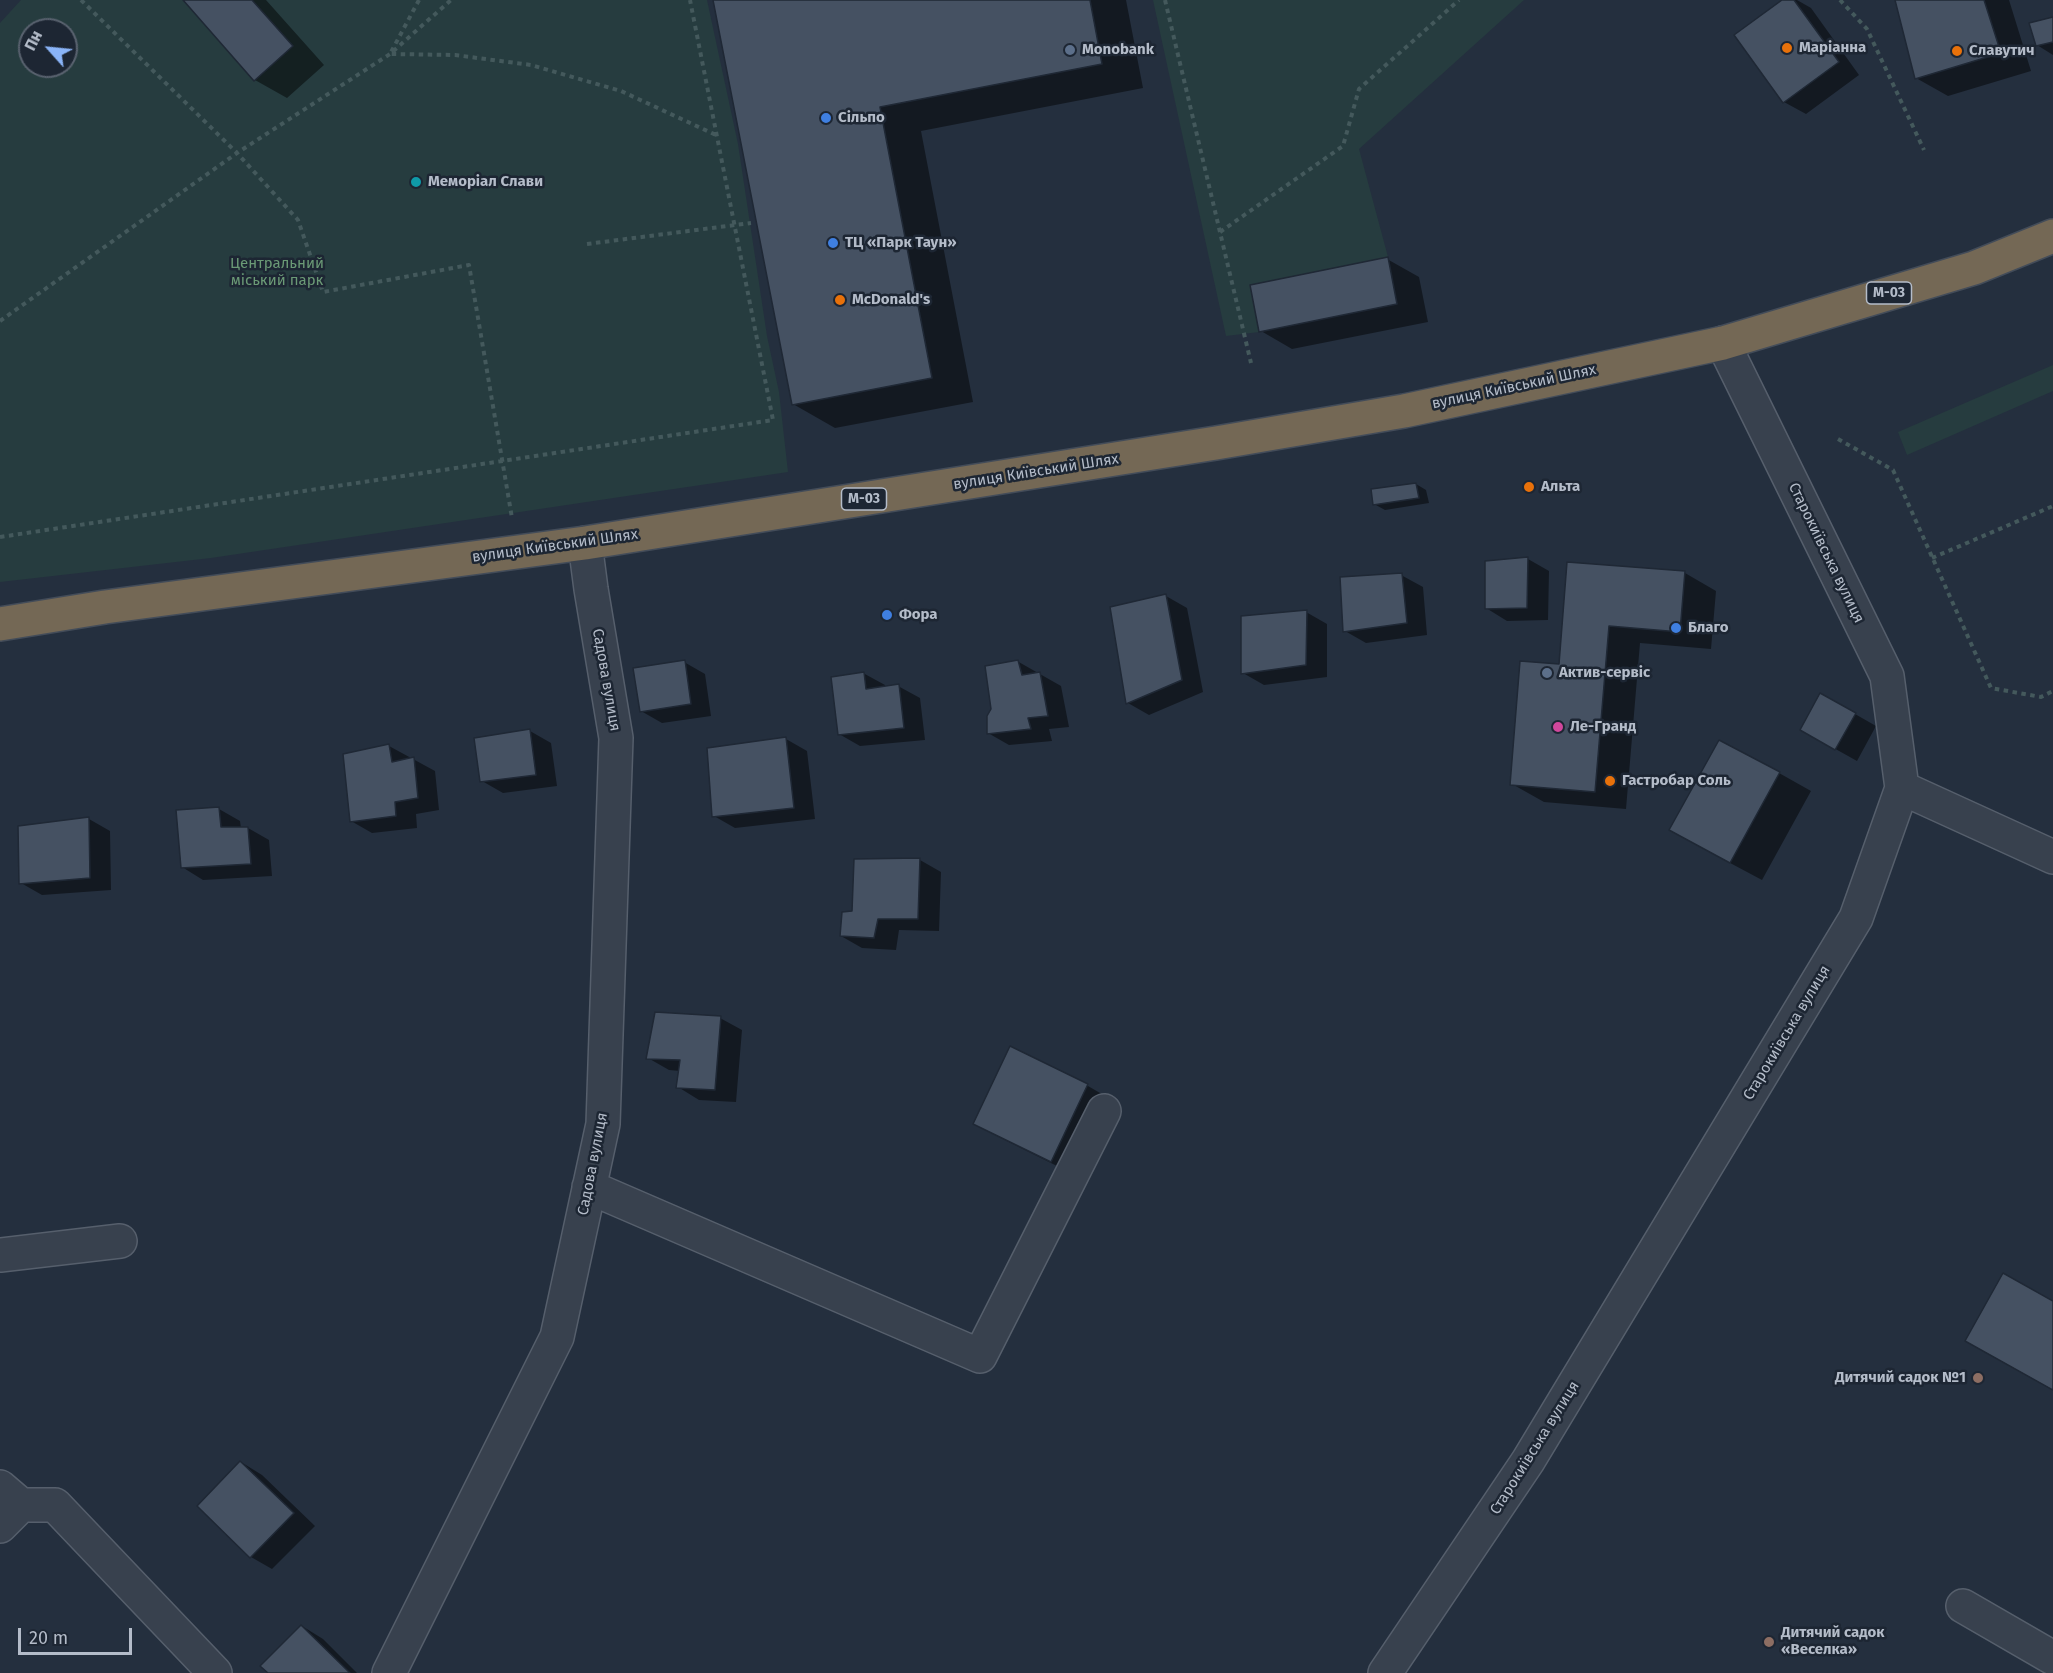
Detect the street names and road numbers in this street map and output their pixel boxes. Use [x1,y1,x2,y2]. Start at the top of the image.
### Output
road number: М-03 [1866,282,1912,304]
street label: вулиця Київський Шлях [1430,361,1598,413]
street label: вулиця Київський Шлях [952,450,1120,494]
street label: Старокиївська вулиця [1784,480,1868,626]
road number: М-03 [842,488,886,510]
street label: вулиця Київський Шлях [471,525,639,567]
street label: Садова вулиця [588,627,624,733]
street label: Старокиївська вулиця [1740,962,1834,1104]
street label: Садова вулиця [574,1111,612,1217]
street label: Старокиївська вулиця [1487,1378,1583,1518]

